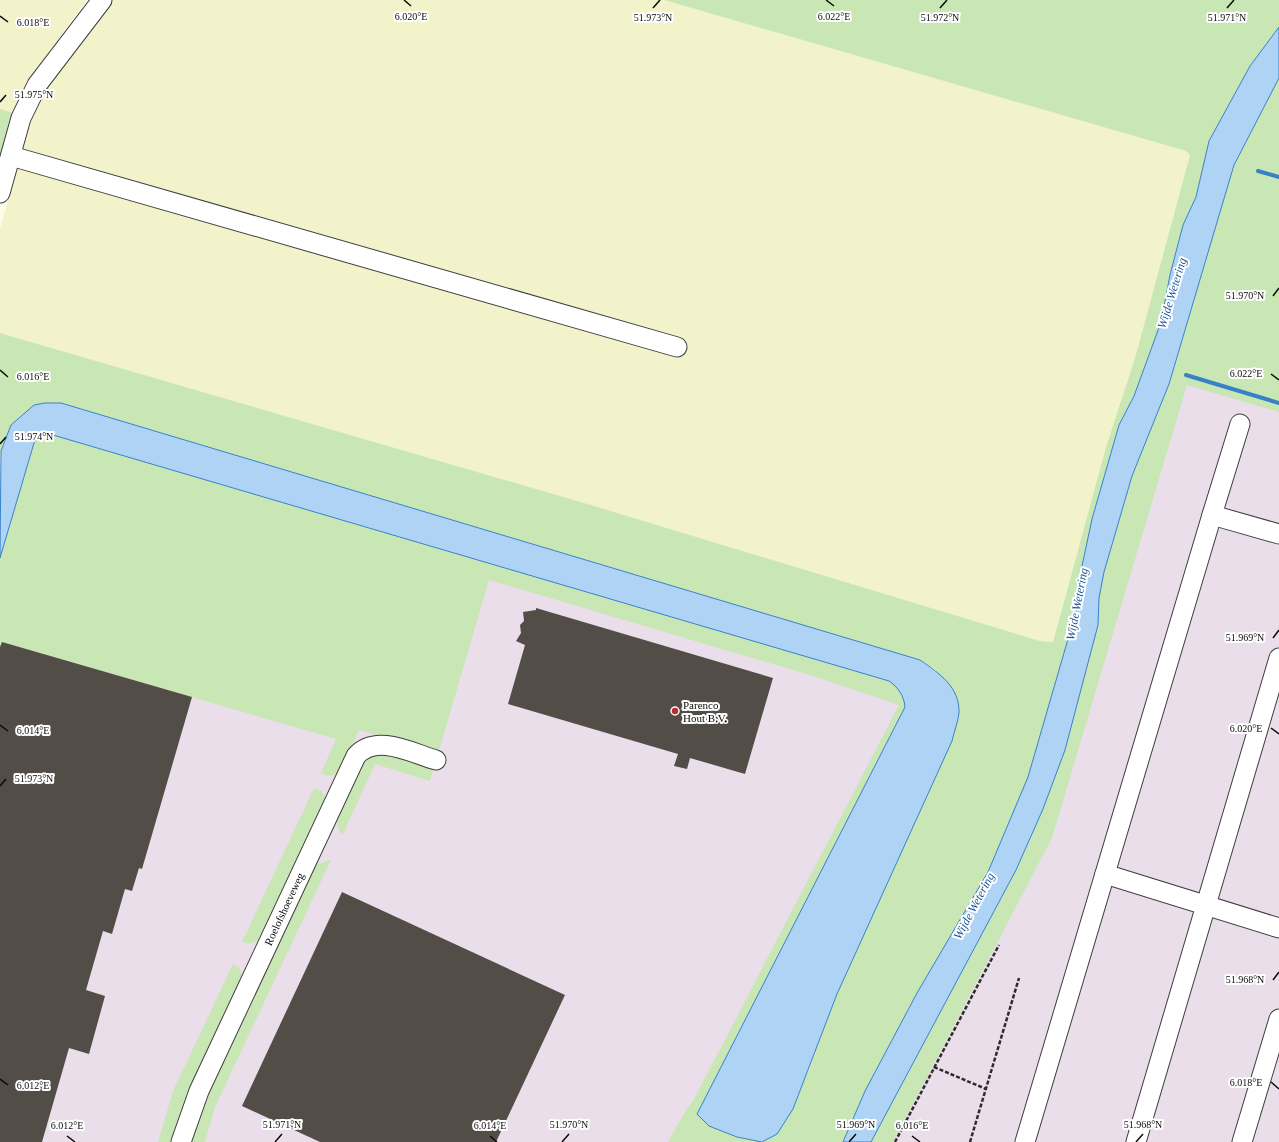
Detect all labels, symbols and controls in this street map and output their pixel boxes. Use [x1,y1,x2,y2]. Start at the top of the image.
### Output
text: 6.020°E [395,11,427,22]
text: 6.022°E [818,11,850,22]
text: 51.973°N [634,12,672,23]
text: 51.972°N [921,12,959,23]
text: 51.971°N [1208,12,1246,23]
text: 6.018°E [17,17,49,28]
text: 51.975°N [15,89,53,100]
water label: Wijde Wetering [1155,256,1189,330]
text: 51.970°N [1226,290,1264,301]
text: 6.022°E [1230,368,1262,379]
text: 6.016°E [17,371,49,382]
text: 51.974°N [15,431,53,442]
water label: Wijde Wetering [1063,567,1091,641]
text: 51.969°N [1226,632,1264,643]
place label: Parenco Hout B.V. [683,699,727,724]
marker: Parenco Hout B.V. [670,706,680,716]
text: 6.020°E [1230,723,1262,734]
text: 6.014°E [17,725,49,736]
text: 51.973°N [15,773,53,784]
street label: Roelofshoeveweg [262,870,306,947]
water label: Wijde Wetering [951,870,997,942]
text: 51.968°N [1226,974,1264,985]
text: 6.018°E [1230,1077,1262,1088]
text: 6.012°E [17,1080,49,1091]
text: 51.971°N [263,1119,301,1130]
text: 51.970°N [550,1119,588,1130]
text: 51.969°N [837,1119,875,1130]
text: 51.968°N [1124,1119,1162,1130]
text: 6.012°E [51,1120,83,1131]
text: 6.014°E [474,1120,506,1131]
text: 6.016°E [896,1120,928,1131]

